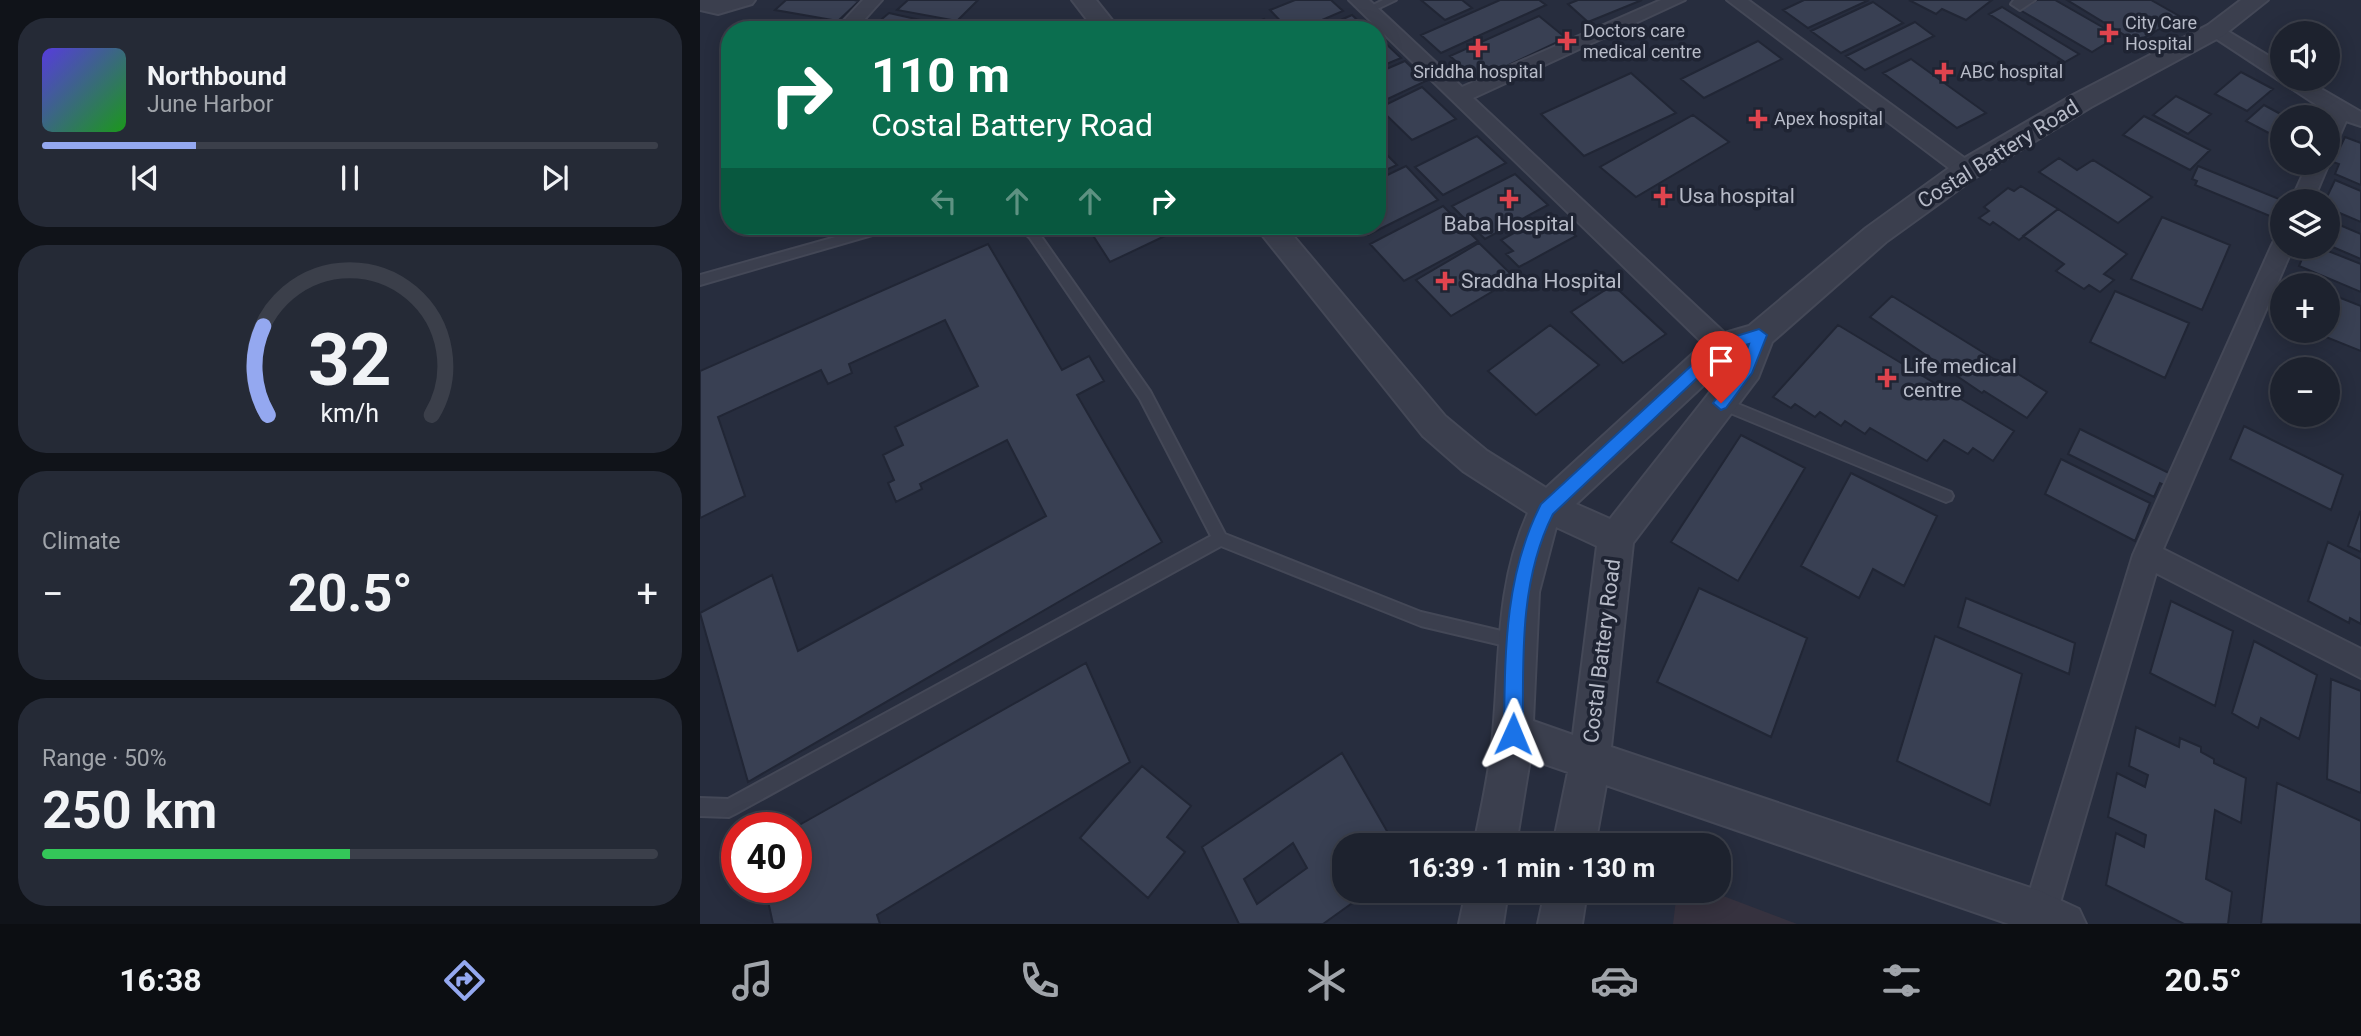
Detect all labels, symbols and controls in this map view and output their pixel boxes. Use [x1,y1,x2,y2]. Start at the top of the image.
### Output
place label: City Care Hospital [2125,12,2197,54]
place label: Doctors care medical centre [1583,20,1701,62]
map controls [2270,21,2340,427]
button: sound [2270,21,2340,91]
marker: City Care Hospital [2099,23,2119,43]
marker: Doctors care medical centre [1557,31,1577,51]
marker: Sriddha hospital [1468,38,1488,58]
text: 110 m [871,47,1010,104]
icon: right [756,49,847,140]
text: Northbound [147,61,287,91]
place label: Sriddha hospital [1413,61,1543,82]
place label: ABC hospital [1960,61,2063,82]
marker: ABC hospital [1934,62,1954,82]
text: June Harbor [147,91,274,118]
street label: Costal Battery Road [1913,95,2083,213]
button: search [2270,105,2340,175]
text: Costal Battery Road [871,106,1153,144]
place label: Apex hospital [1774,108,1883,129]
marker: Apex hospital [1748,109,1768,129]
icon: previous [126,159,164,197]
icon: pause [331,159,369,197]
icon: next [536,159,574,197]
icon: left [925,182,963,220]
icon: ahead [998,182,1036,220]
icon: ahead [1071,182,1109,220]
icon: right [1144,182,1182,220]
place label: Usa hospital [1679,184,1795,208]
marker: Usa hospital [1653,186,1673,206]
marker: Baba Hospital [1499,189,1519,209]
button: layers [2270,189,2340,259]
place label: Baba Hospital [1443,212,1575,236]
place label: Sraddha Hospital [1461,269,1622,293]
marker: Sraddha Hospital [1435,271,1455,291]
button: + [2270,273,2340,343]
text: 32 [308,317,392,403]
pin [1691,331,1751,403]
icon: arrive [1702,342,1740,380]
place label: Life medical centre [1903,354,2017,402]
button: − [2270,357,2340,427]
marker: Life medical centre [1877,368,1897,388]
text: km/h [321,399,379,428]
text: Climate [42,528,121,555]
street label: Costal Battery Road [1579,558,1625,744]
text: 20.5° [288,563,413,624]
text: − [42,572,64,616]
text: + [636,572,658,616]
position arrow [1476,697,1550,771]
text: Range · 50% [42,745,167,772]
text: 250 km [42,780,217,841]
speed limit sign: 40 [721,812,812,903]
text: 16:39 · 1 min · 130 m [1408,853,1655,883]
icon: directions [440,956,489,1005]
icon: music [728,956,777,1005]
icon: phone [1015,956,1064,1005]
icon: climate [1302,956,1351,1005]
icon: car [1590,956,1639,1005]
icon: filters [1877,956,1926,1005]
text: 16:38 [119,961,202,999]
text: 20.5° [2165,961,2242,999]

